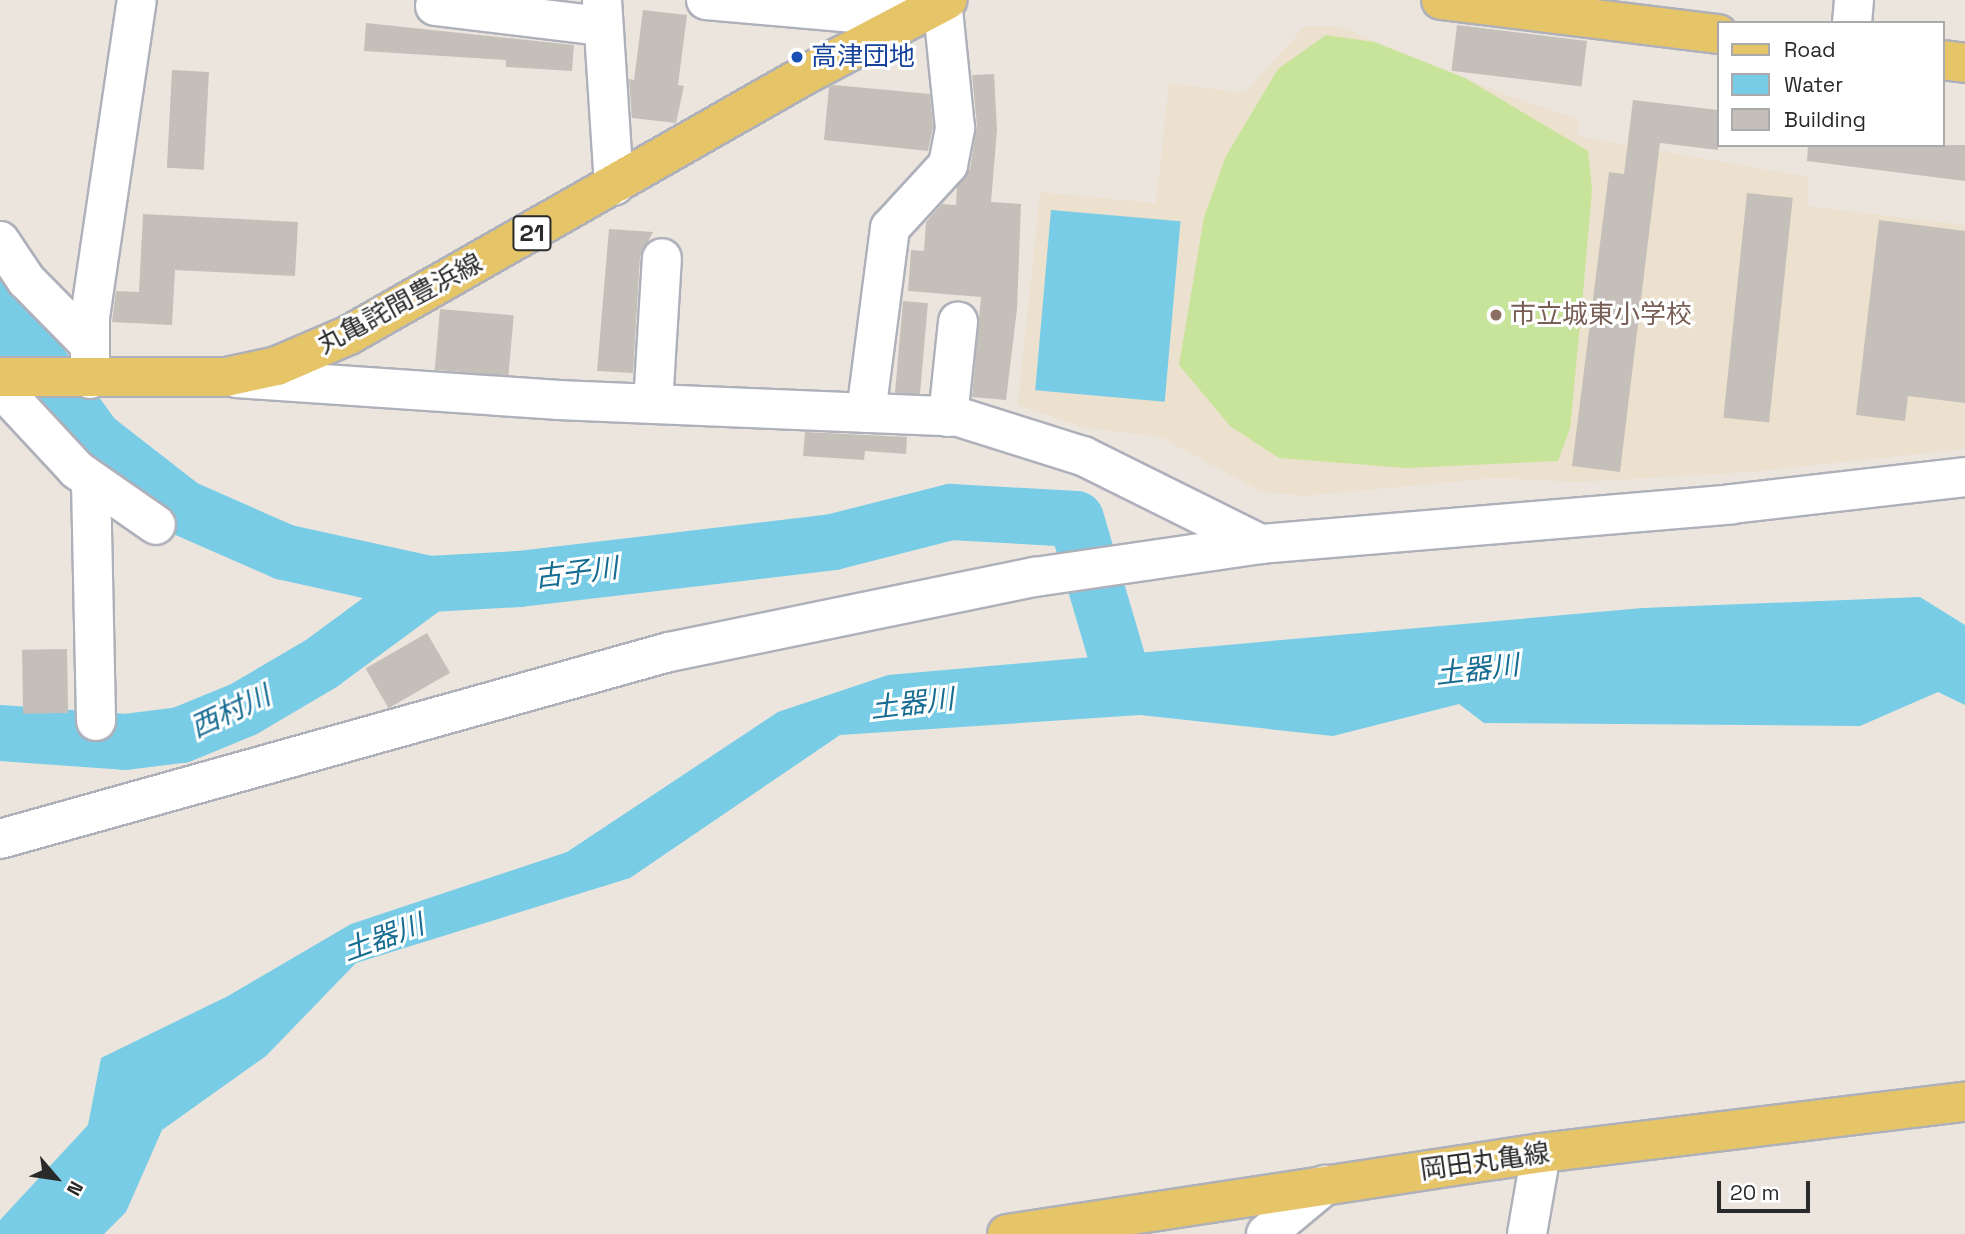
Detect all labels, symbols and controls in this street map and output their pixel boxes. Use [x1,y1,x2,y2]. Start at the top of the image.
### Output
legend [1716,21,1944,147]
text: Road [1784,36,1836,63]
place label: 高津団地 [811,41,915,73]
marker: 高津団地 [789,49,805,65]
text: Water [1784,71,1843,98]
text: Building [1784,106,1866,133]
road number: 21 [511,212,553,254]
street label: 丸亀詫間豊浜線 [312,248,488,360]
place label: 市立城東小学校 [1510,299,1692,331]
marker: 市立城東小学校 [1488,307,1504,323]
water label: 古子川 [532,550,620,594]
water label: 土器川 [1433,647,1521,691]
water label: 西村川 [185,678,275,744]
water label: 土器川 [868,681,956,725]
water label: 土器川 [338,907,428,967]
street label: 岡田丸亀線 [1418,1138,1552,1186]
north arrow [21,1143,91,1213]
scale bar [1720,1168,1813,1212]
text: N [61,1177,89,1200]
text: 20 m [1730,1179,1780,1206]

